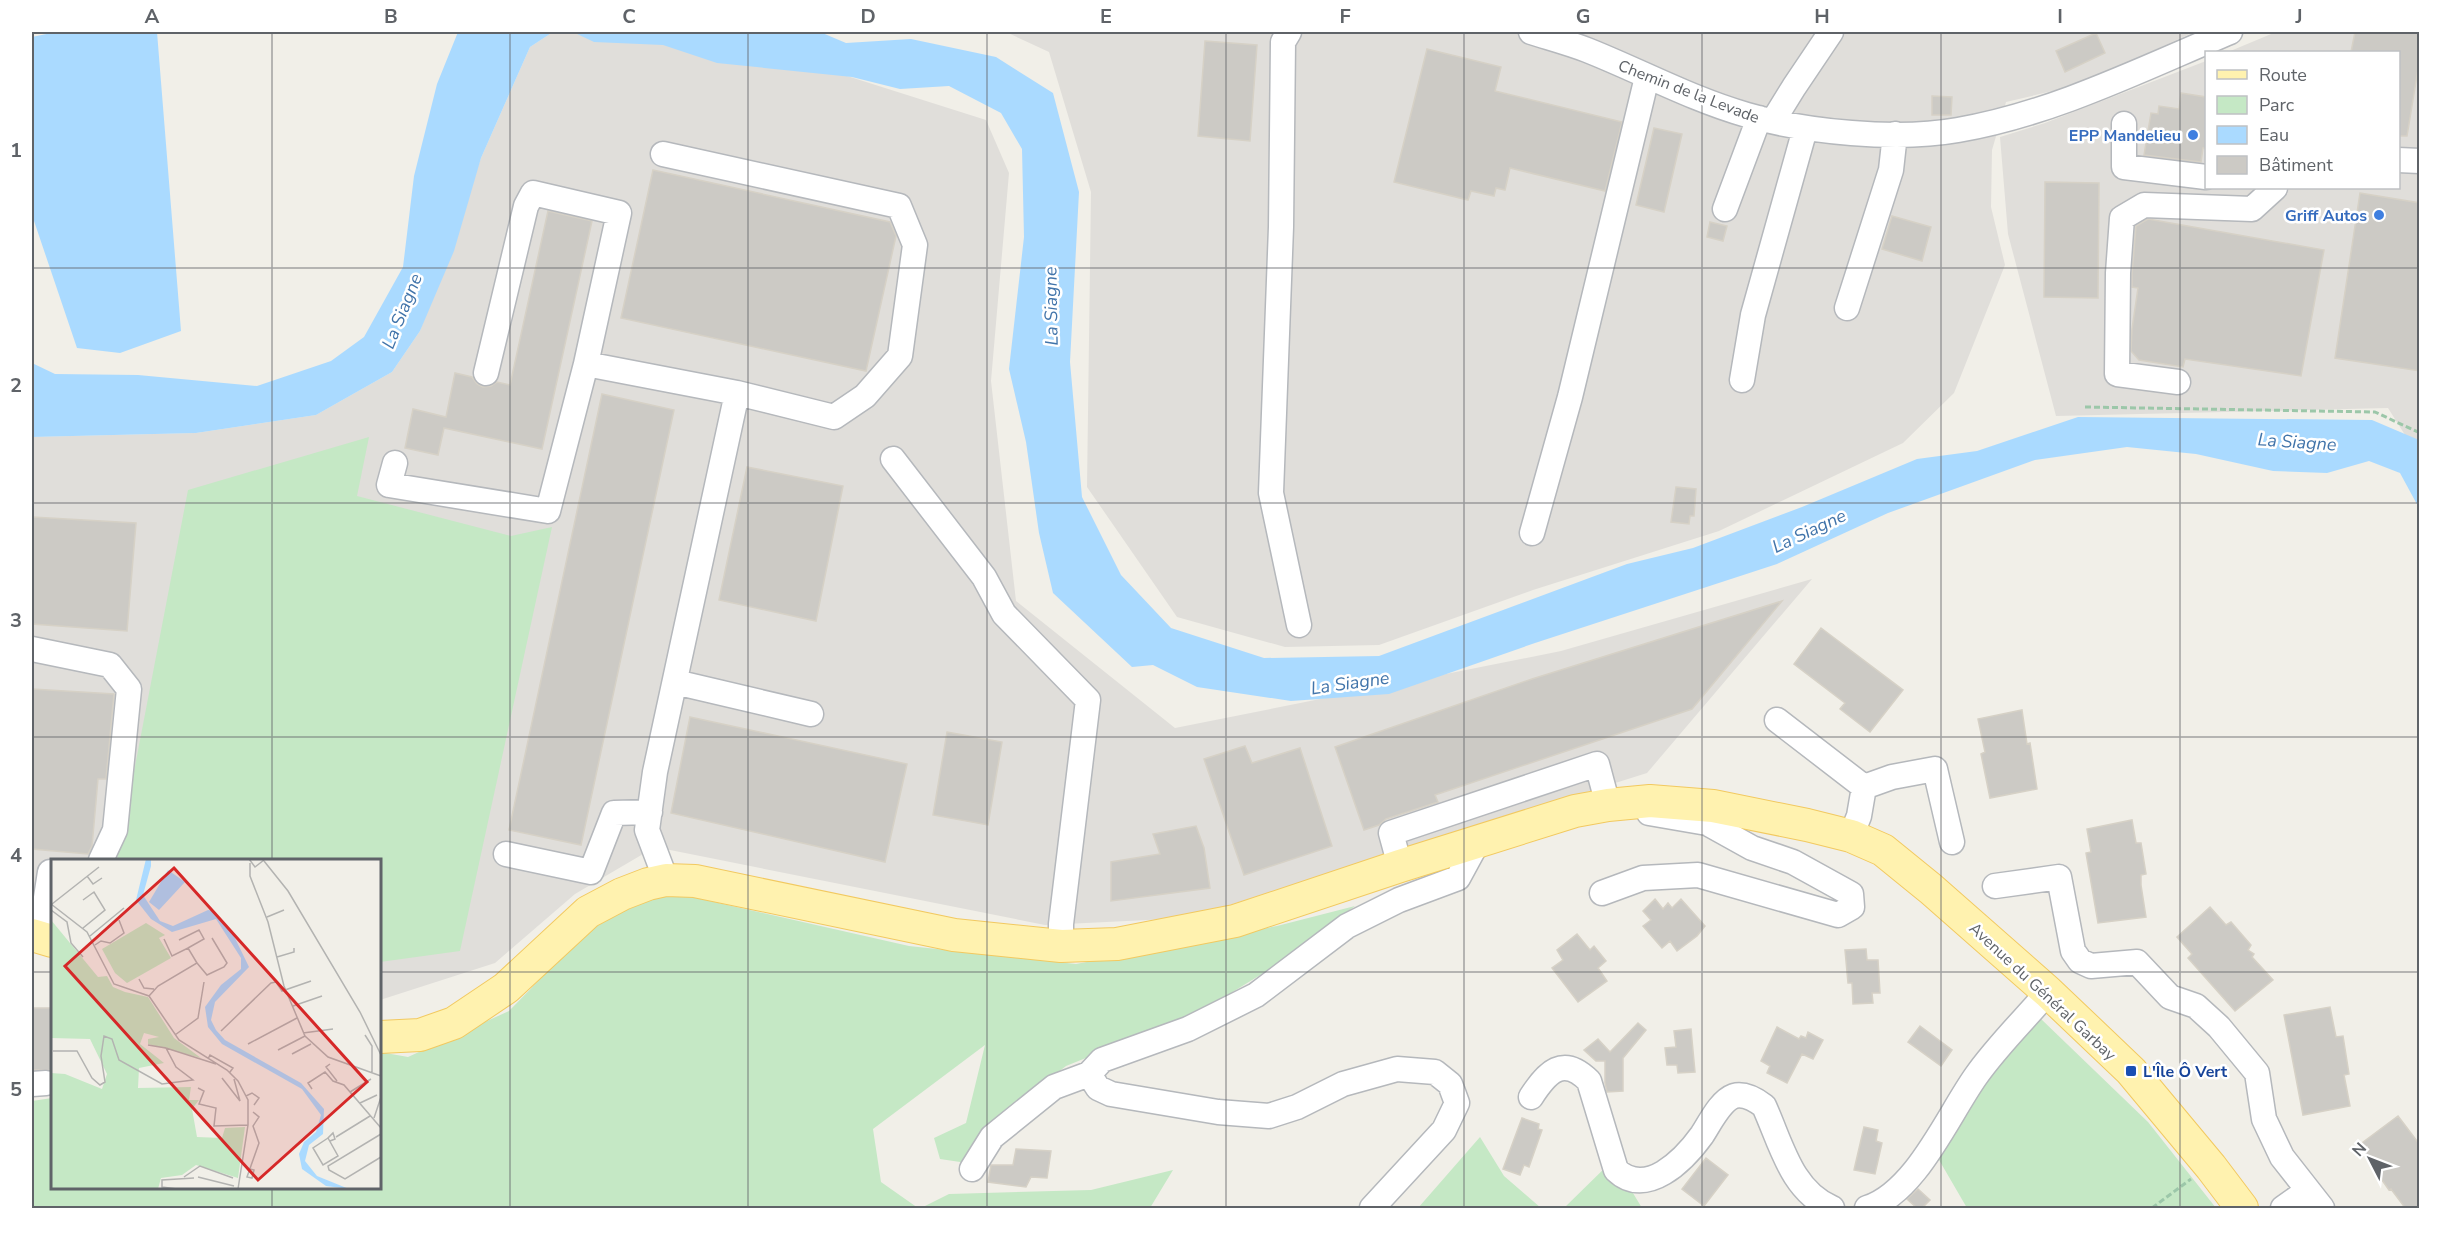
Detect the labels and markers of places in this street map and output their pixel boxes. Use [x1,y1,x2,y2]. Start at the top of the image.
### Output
place label: EPP Mandelieu [2069,125,2181,147]
marker: EPP Mandelieu [2186,128,2200,142]
place label: Griff Autos [2285,205,2367,227]
marker: Griff Autos [2372,208,2386,222]
place label: L'Île Ô Vert [2143,1061,2228,1083]
marker: L'Île Ô Vert [2124,1064,2138,1078]

